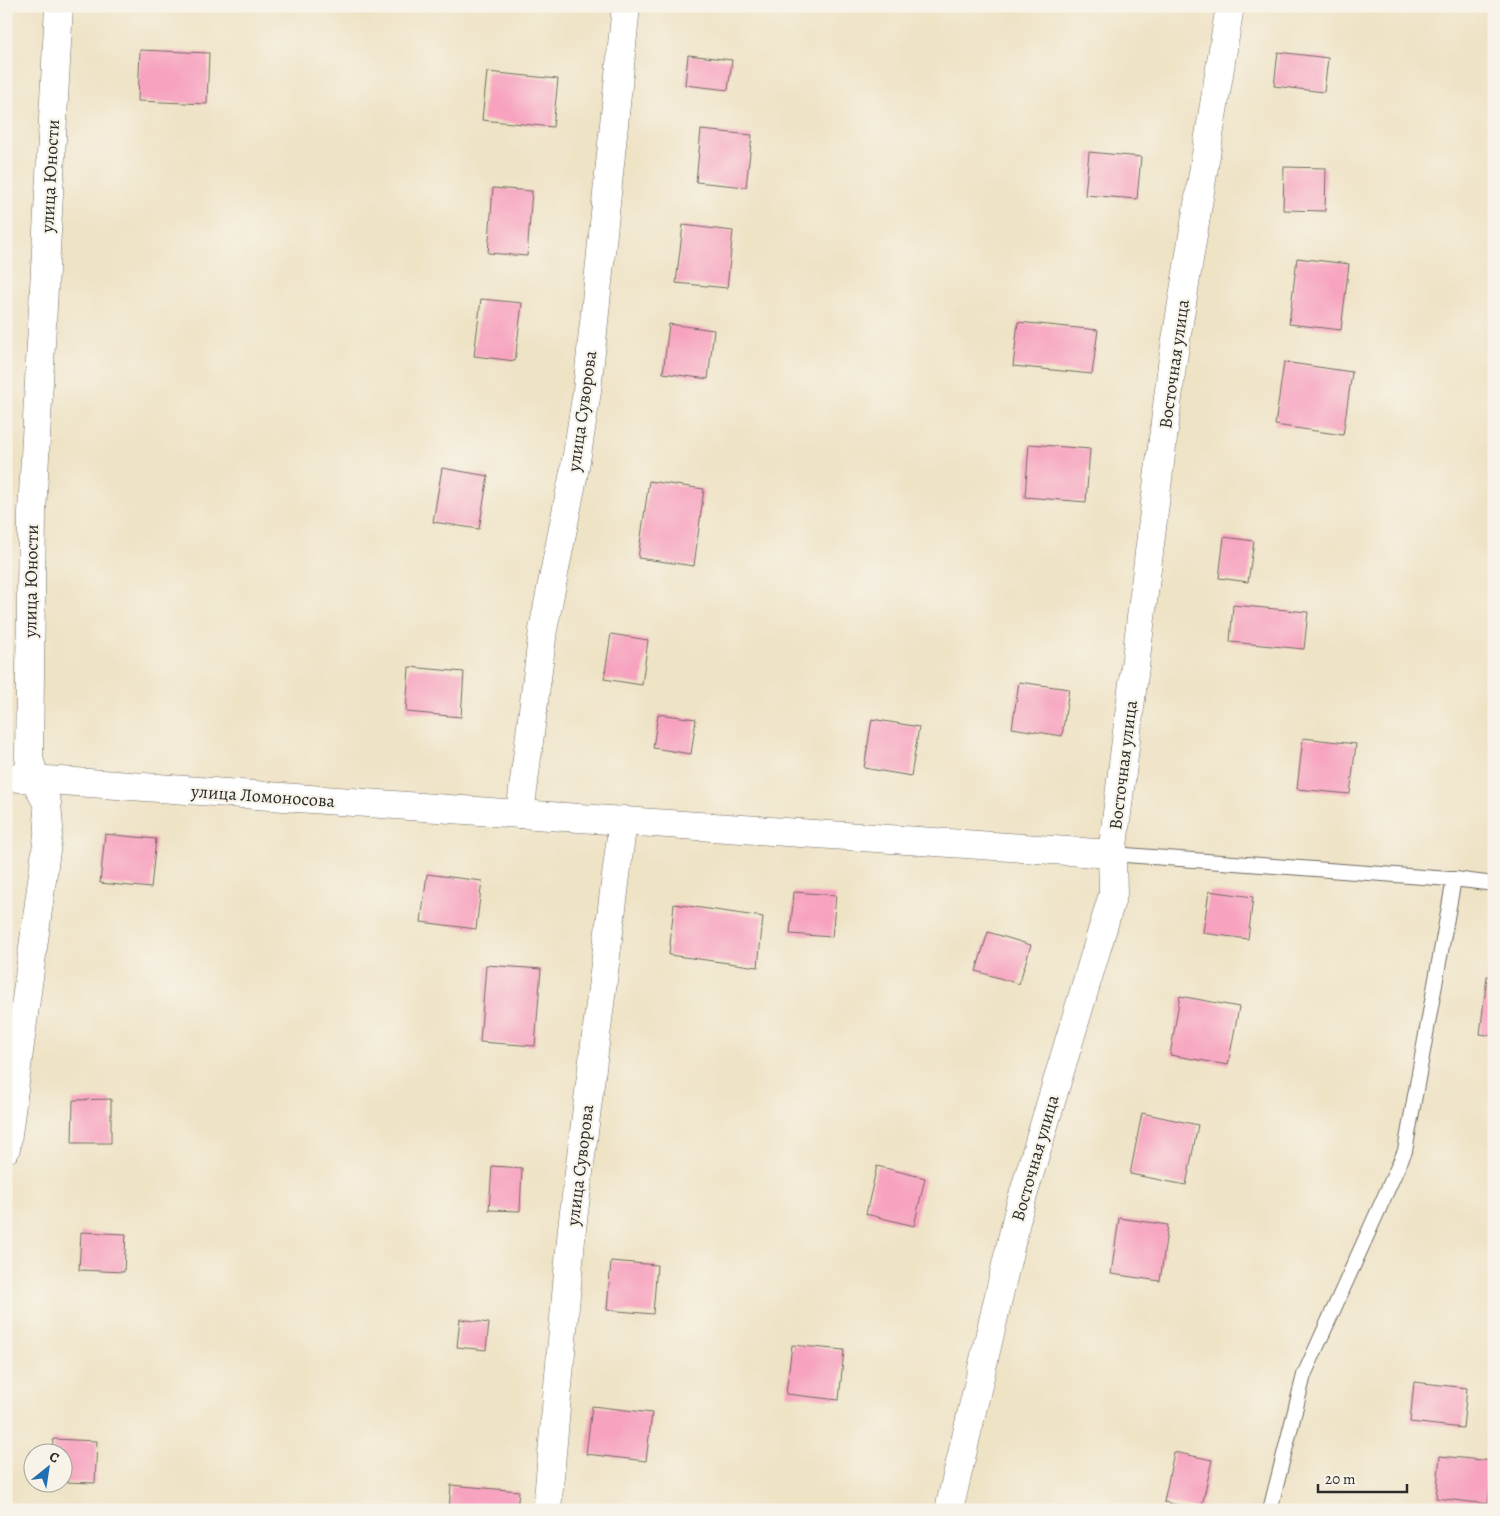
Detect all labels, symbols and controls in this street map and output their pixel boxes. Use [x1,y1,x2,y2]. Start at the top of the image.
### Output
street label: улица Юности [35,119,65,234]
street label: Восточная улица [1153,297,1195,430]
street label: улица Суворова [561,348,602,474]
street label: улица Юности [18,524,44,639]
street label: Восточная улица [1103,698,1143,831]
street label: улица Ломоносова [189,779,336,813]
street label: Восточная улица [1006,1091,1065,1224]
street label: улица Суворова [561,1102,599,1228]
north arrow [22,1444,72,1494]
text: С [46,1447,63,1468]
scale bar [1318,1461,1406,1493]
text: 20 m [1325,1469,1356,1489]

